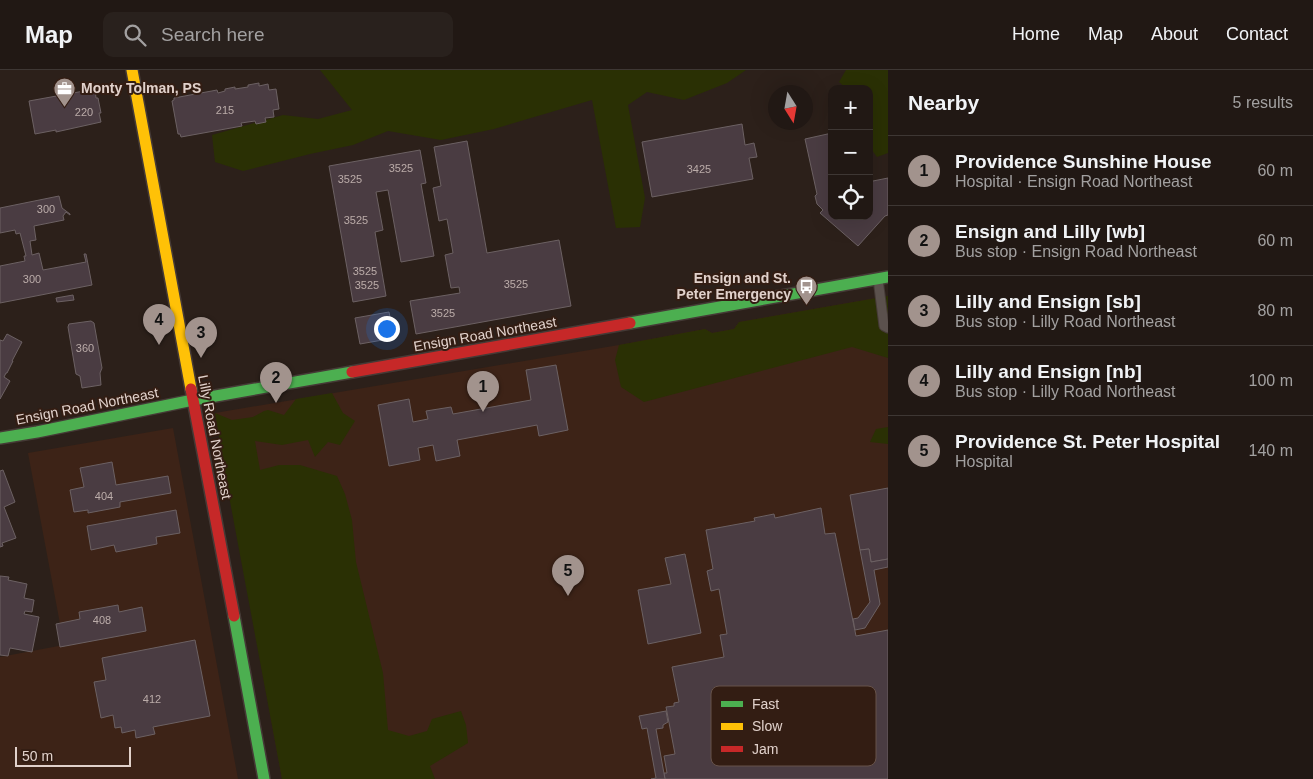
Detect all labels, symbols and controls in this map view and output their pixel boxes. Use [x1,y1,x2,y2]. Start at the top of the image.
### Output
search box [103,12,453,57]
text: Map [25,21,73,48]
icon: search [121,21,149,49]
text: Search here [161,24,265,45]
text: Home [1012,24,1060,44]
text: Map [1088,24,1123,44]
text: About [1151,24,1198,44]
text: Contact [1226,24,1288,44]
office icon: Monty Tolman, PS [53,76,77,107]
place label: Monty Tolman, PS [81,80,201,96]
north arrow [768,85,813,130]
map controls [828,85,873,220]
button: + [828,85,873,130]
text: Nearby [908,91,979,114]
text: 5 results [1233,94,1293,111]
house number: 215 [216,104,234,116]
house number: 220 [75,106,93,118]
button: − [828,130,873,175]
text: Providence Sunshine House [955,151,1212,172]
house number: 3525 [389,162,413,174]
text: 1 [920,162,928,179]
text: 60 m [1257,162,1293,179]
house number: 3425 [687,163,711,175]
house number: 3525 [338,173,362,185]
text: Hospital · Ensign Road Northeast [955,173,1192,190]
button: locate [828,175,873,220]
house number: 300 [37,203,55,215]
house number: 3525 [344,214,368,226]
text: Ensign and Lilly [wb] [955,221,1145,242]
text: 2 [920,232,928,249]
text: 60 m [1257,232,1293,249]
text: Bus stop · Ensign Road Northeast [955,243,1197,260]
house number: 3525 [353,265,377,277]
place label: Ensign and St. Peter Emergency [677,270,791,302]
house number: 300 [23,273,41,285]
bus stop icon: Ensign and St. Peter Emergency [795,274,819,305]
house number: 3525 [504,278,528,290]
house number: 3525 [355,279,379,291]
text: Lilly and Ensign [sb] [955,291,1141,312]
text: 3 [920,302,928,319]
text: 80 m [1257,302,1293,319]
pin: 4 [143,304,175,345]
house number: 3525 [431,307,455,319]
text: Bus stop · Lilly Road Northeast [955,313,1176,330]
street label: Ensign Road Northeast [412,314,558,354]
your location [374,316,400,342]
pin: 3 [185,317,217,358]
house number: 360 [76,342,94,354]
text: Lilly and Ensign [nb] [955,361,1142,382]
pin: 2 [260,362,292,403]
pin: 1 [467,371,499,412]
text: 4 [920,372,928,389]
text: 100 m [1249,372,1293,389]
street label: Lilly Road Northeast [195,374,235,501]
text: Bus stop · Lilly Road Northeast [955,383,1176,400]
street label: Ensign Road Northeast [14,384,160,428]
text: Providence St. Peter Hospital [955,431,1220,452]
text: 5 [920,442,928,459]
text: 140 m [1249,442,1293,459]
text: Hospital [955,453,1013,470]
house number: 404 [95,490,113,502]
pin: 5 [552,555,584,596]
house number: 408 [93,614,111,626]
legend [711,686,876,766]
house number: 412 [143,693,161,705]
text: Fast [752,696,779,712]
text: Slow [752,718,783,734]
text: Jam [752,741,778,757]
scale bar [15,744,131,767]
text: 50 m [22,748,53,764]

